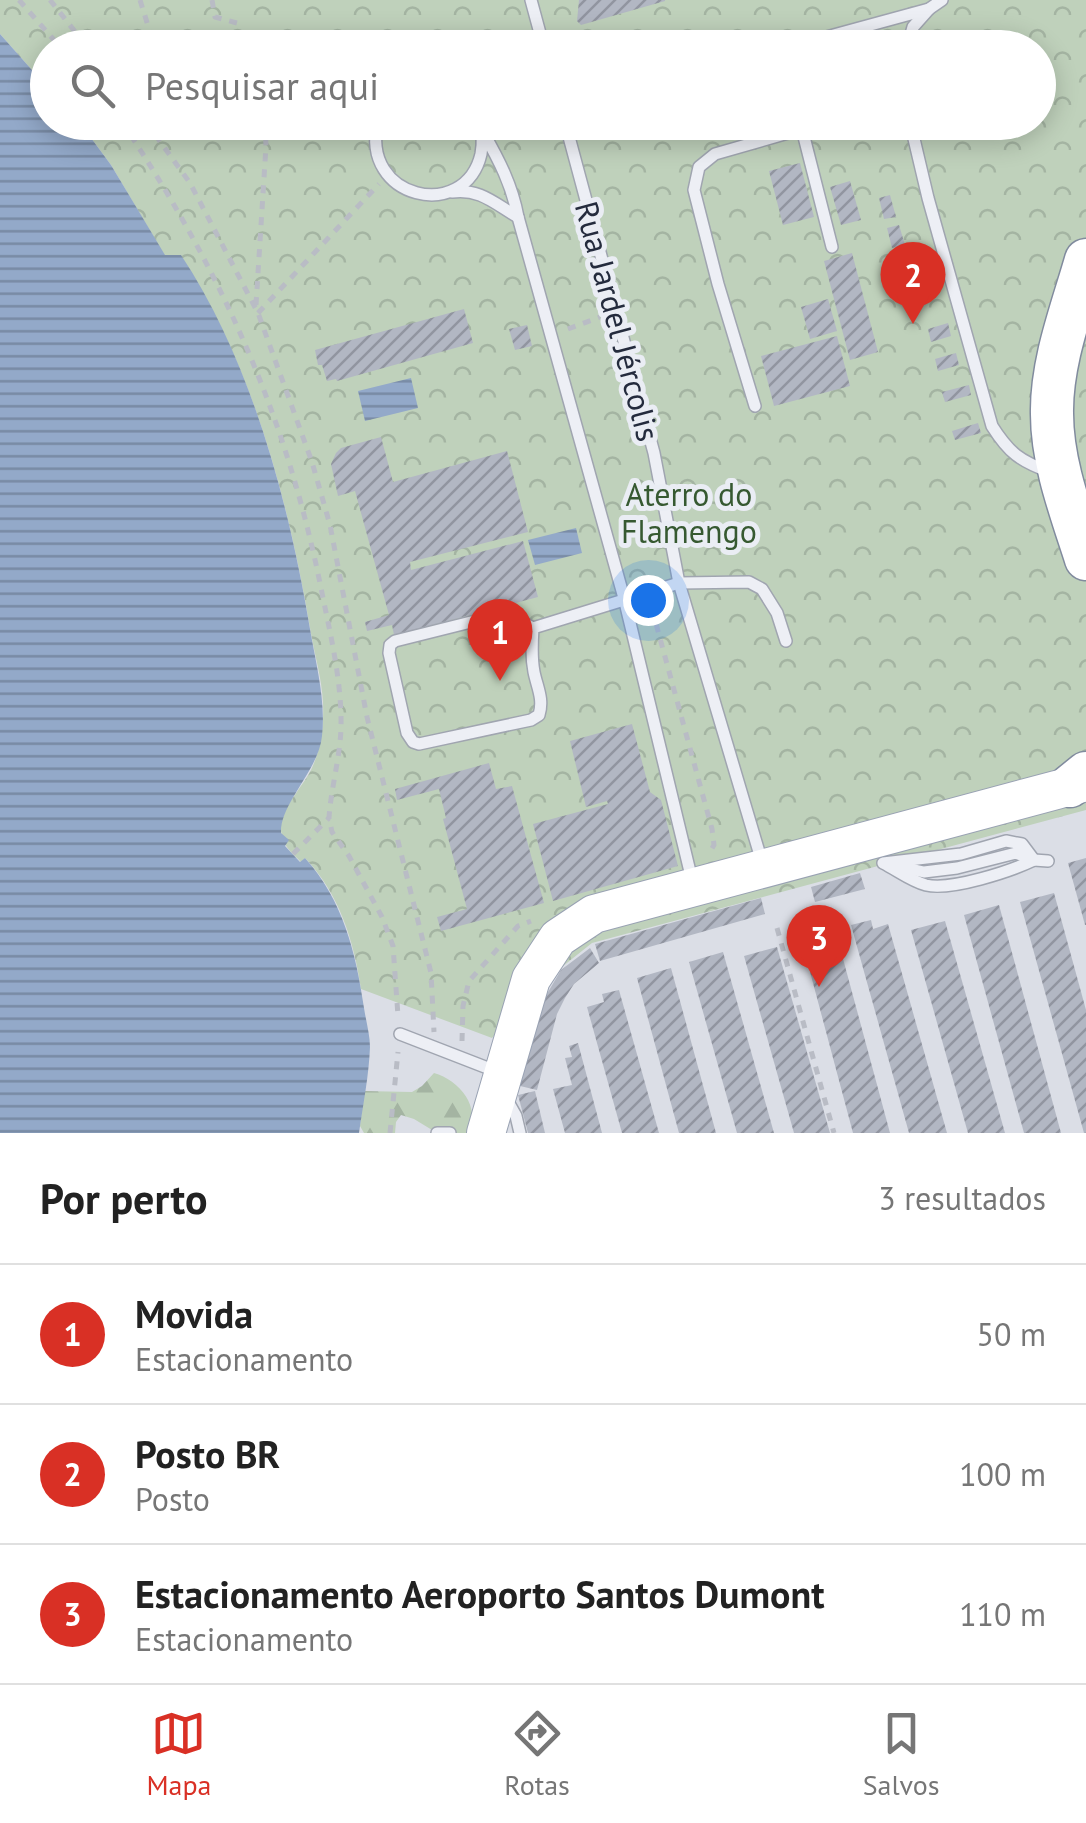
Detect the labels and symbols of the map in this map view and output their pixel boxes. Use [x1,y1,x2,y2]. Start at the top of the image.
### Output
street label: Rua Jardel Jércolis [566,197,670,445]
pin: 2 [880,242,946,324]
park label: Aterro do Flamengo [621,473,757,552]
your location [623,575,674,626]
pin: 1 [468,598,532,681]
pin: 3 [786,904,852,987]

